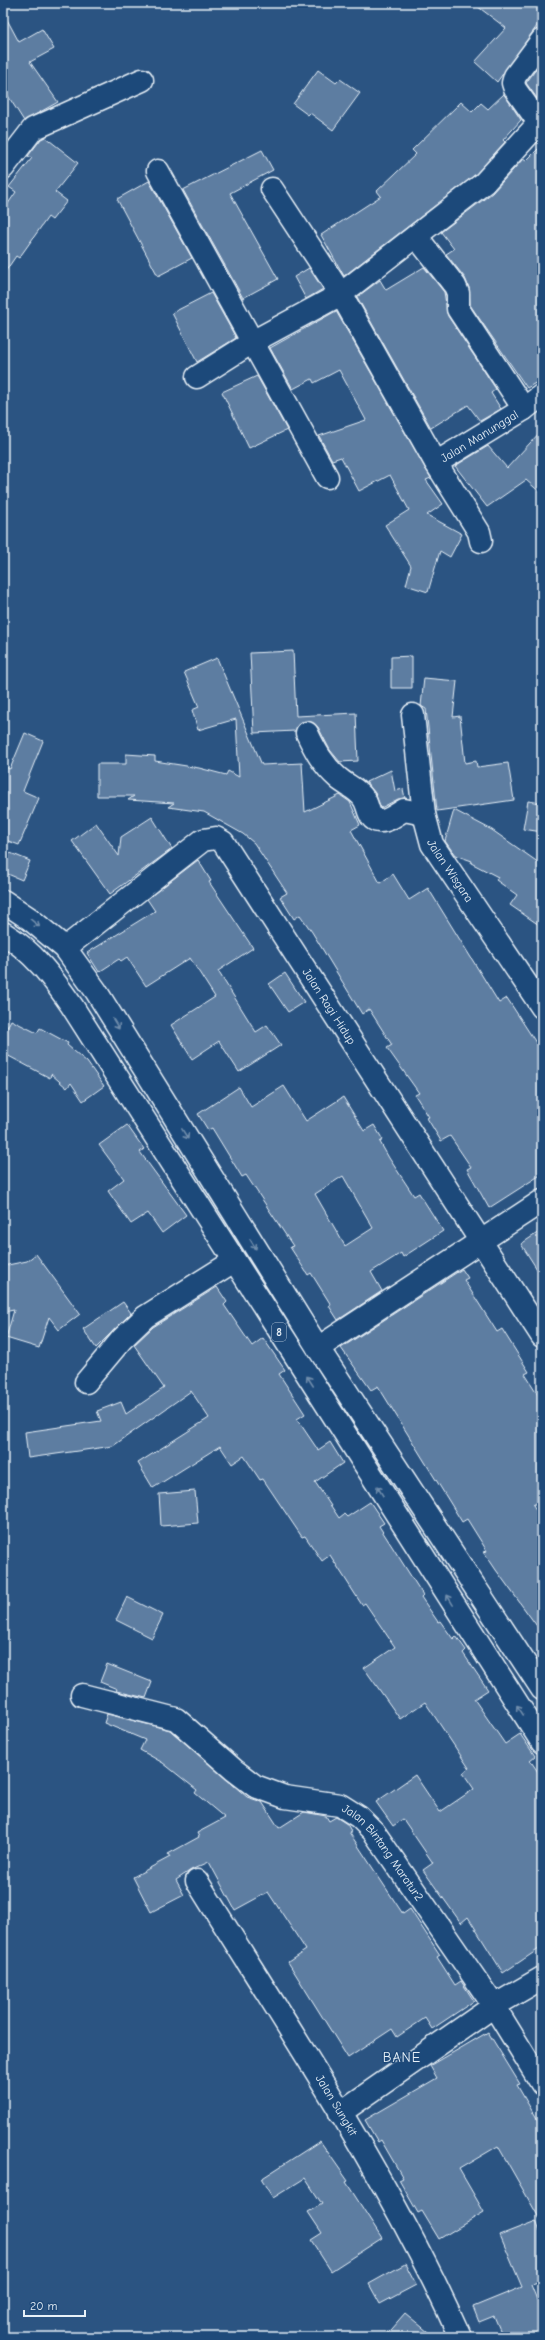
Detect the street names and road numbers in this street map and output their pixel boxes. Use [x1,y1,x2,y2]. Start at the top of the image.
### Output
street label: Jalan Manunggal [438,407,521,465]
street label: Jalan Wisgara [424,838,476,905]
street label: Jalan Ragi Hidup [299,966,359,1047]
road number: 8 [272,1323,286,1341]
street label: Jalan Bintang Maratur2 [339,1801,426,1904]
street label: Jalan Sungkit [313,2072,360,2139]

